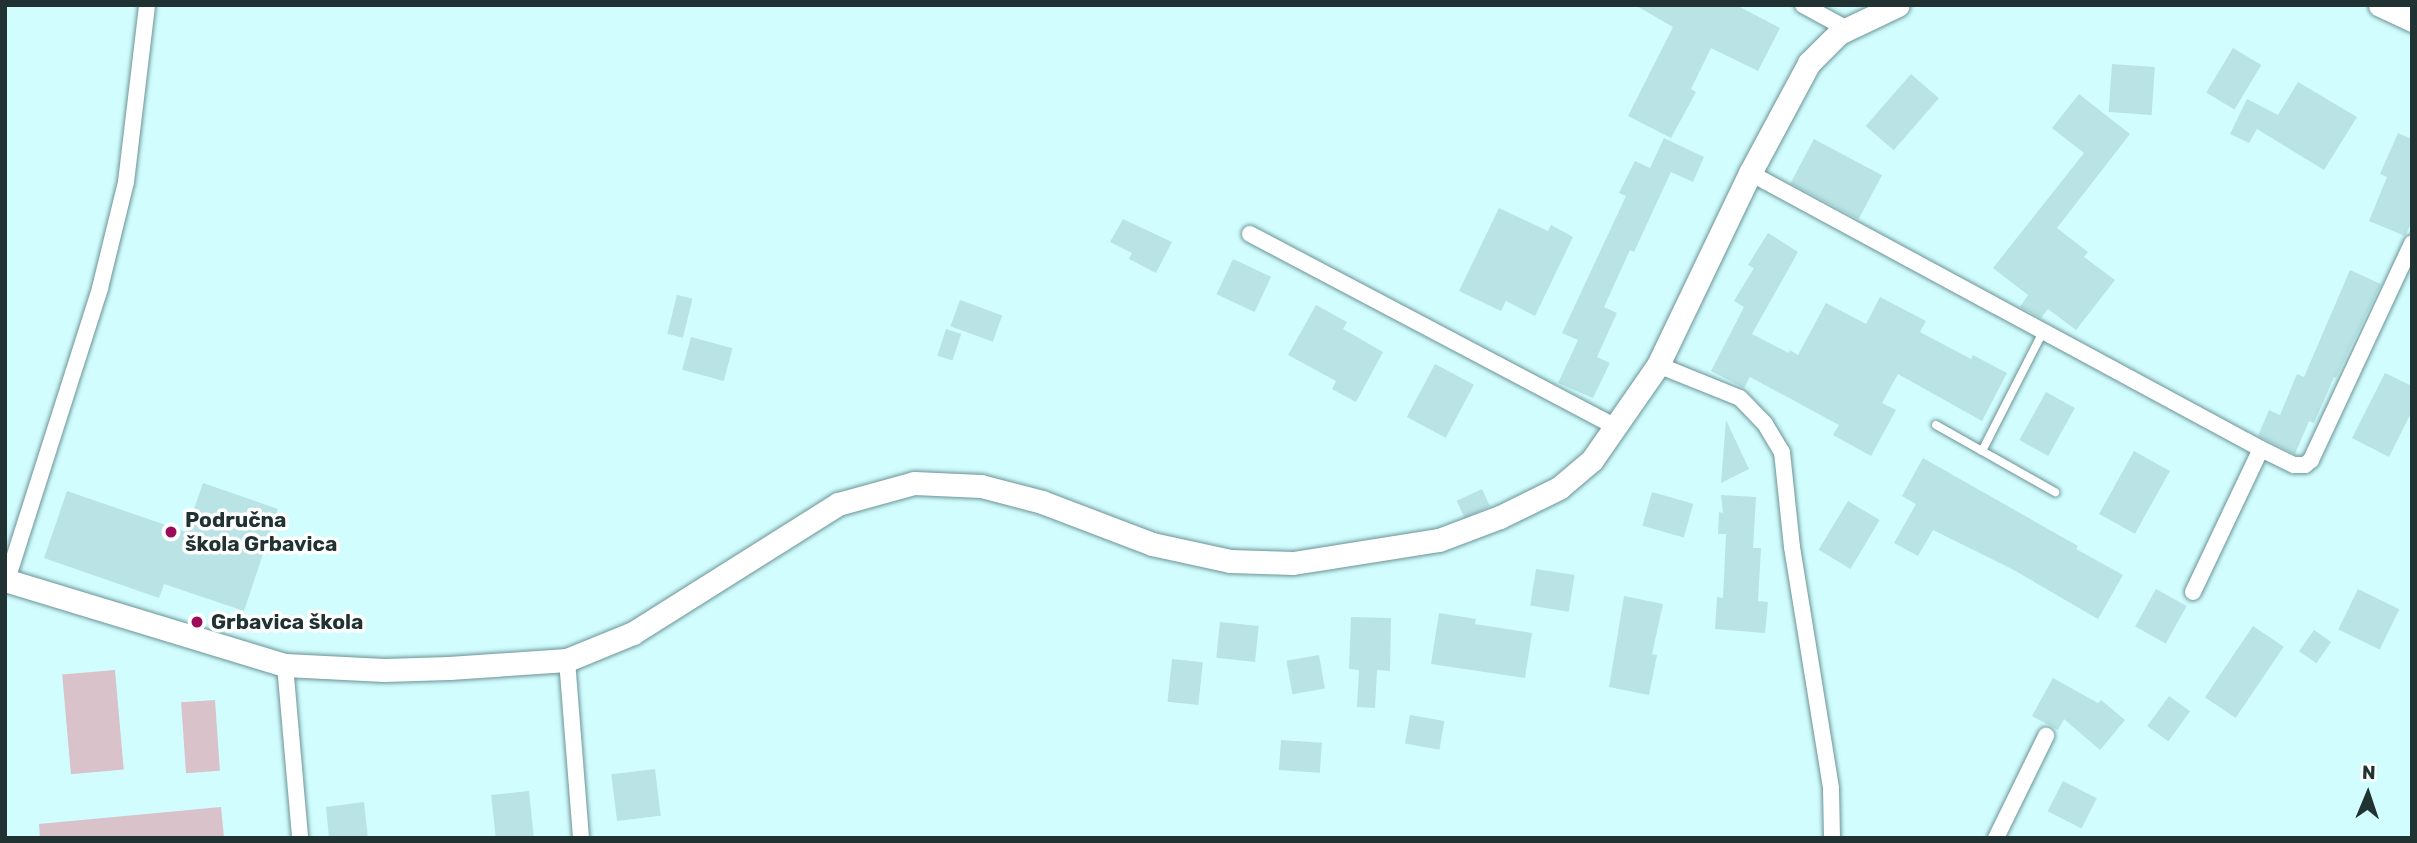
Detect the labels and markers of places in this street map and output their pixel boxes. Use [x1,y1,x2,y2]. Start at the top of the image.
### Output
place label: Područna škola Grbavica [185,507,337,557]
marker: Područna škola Grbavica [163,524,179,540]
place label: Grbavica škola [211,609,363,635]
marker: Grbavica škola [189,614,205,630]

